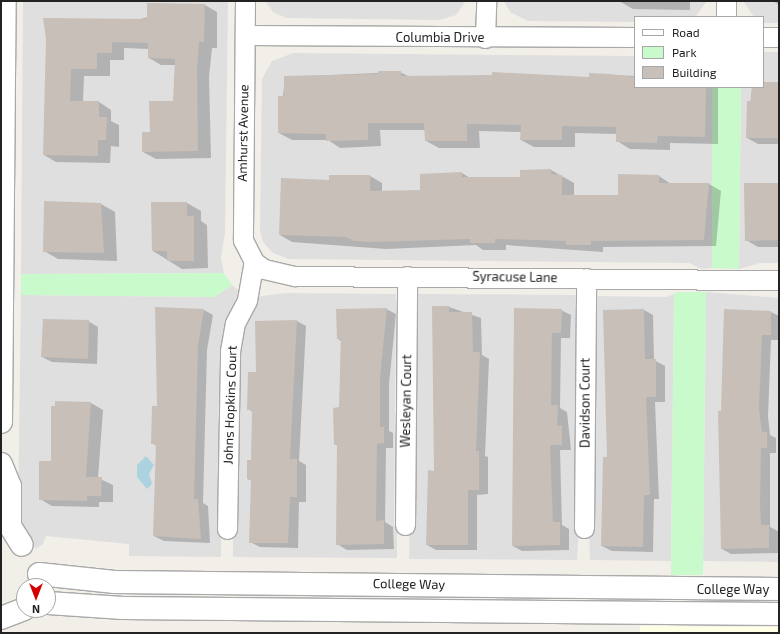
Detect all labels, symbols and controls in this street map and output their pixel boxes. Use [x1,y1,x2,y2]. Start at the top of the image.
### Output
legend [634,16,764,88]
text: Road [672,25,700,39]
street label: Columbia Drive [396,29,484,45]
text: Park [672,45,697,59]
text: Building [672,65,716,79]
street label: Amhurst Avenue [234,84,252,182]
street label: Syracuse Lane [472,268,558,286]
street label: Johns Hopkins Court [220,345,240,465]
street label: Wesleyan Court [397,354,415,448]
street label: Davidson Court [577,358,593,448]
street label: College Way [372,576,446,592]
north arrow [16,578,56,618]
street label: College Way [697,581,769,597]
text: N [32,603,40,616]

